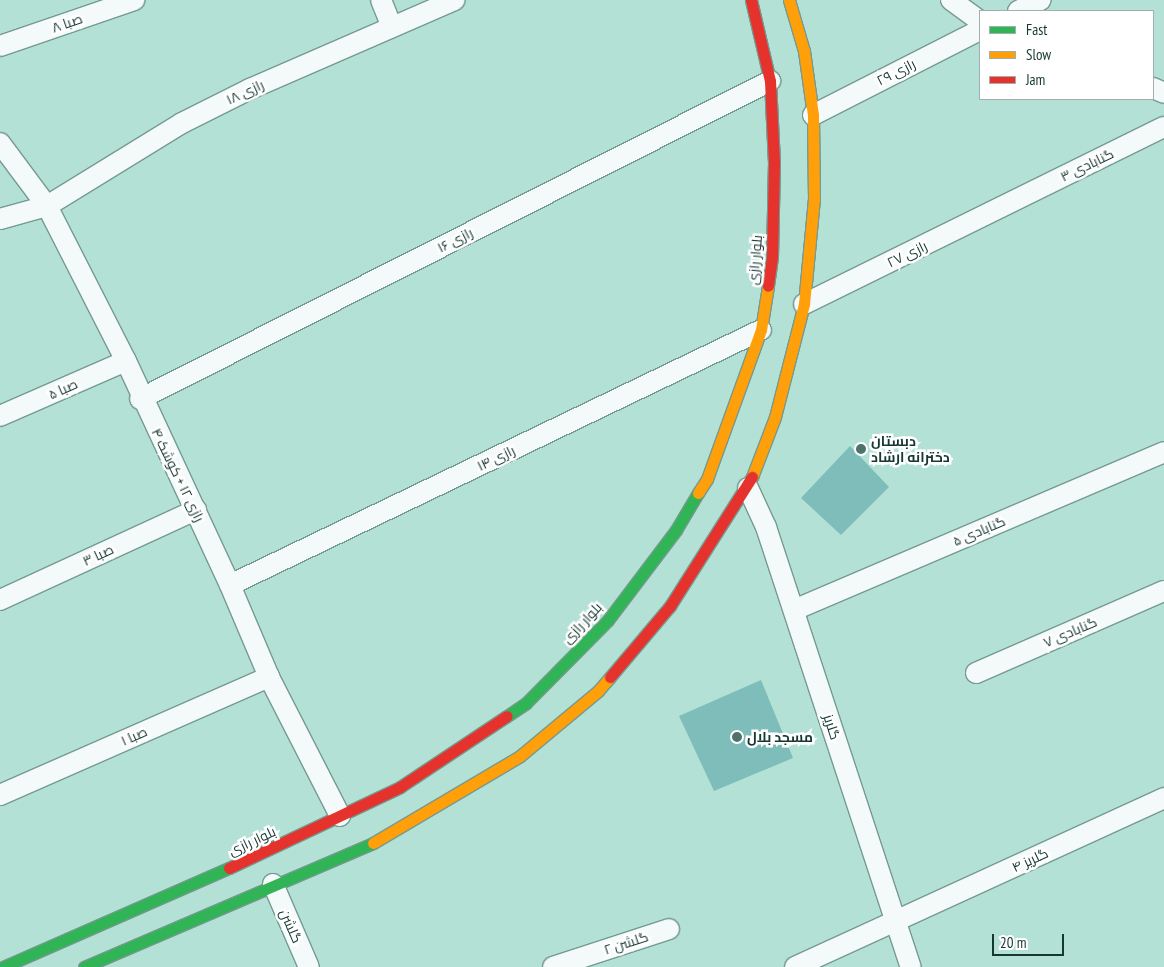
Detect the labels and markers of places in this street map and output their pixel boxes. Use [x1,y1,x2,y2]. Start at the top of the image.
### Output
place label: دبستان دخترانه ارشاد [871,433,950,466]
marker: دبستان دخترانه ارشاد [855,443,867,455]
place label: مسجد بلال [747,729,813,745]
marker: مسجد بلال [731,731,743,743]

